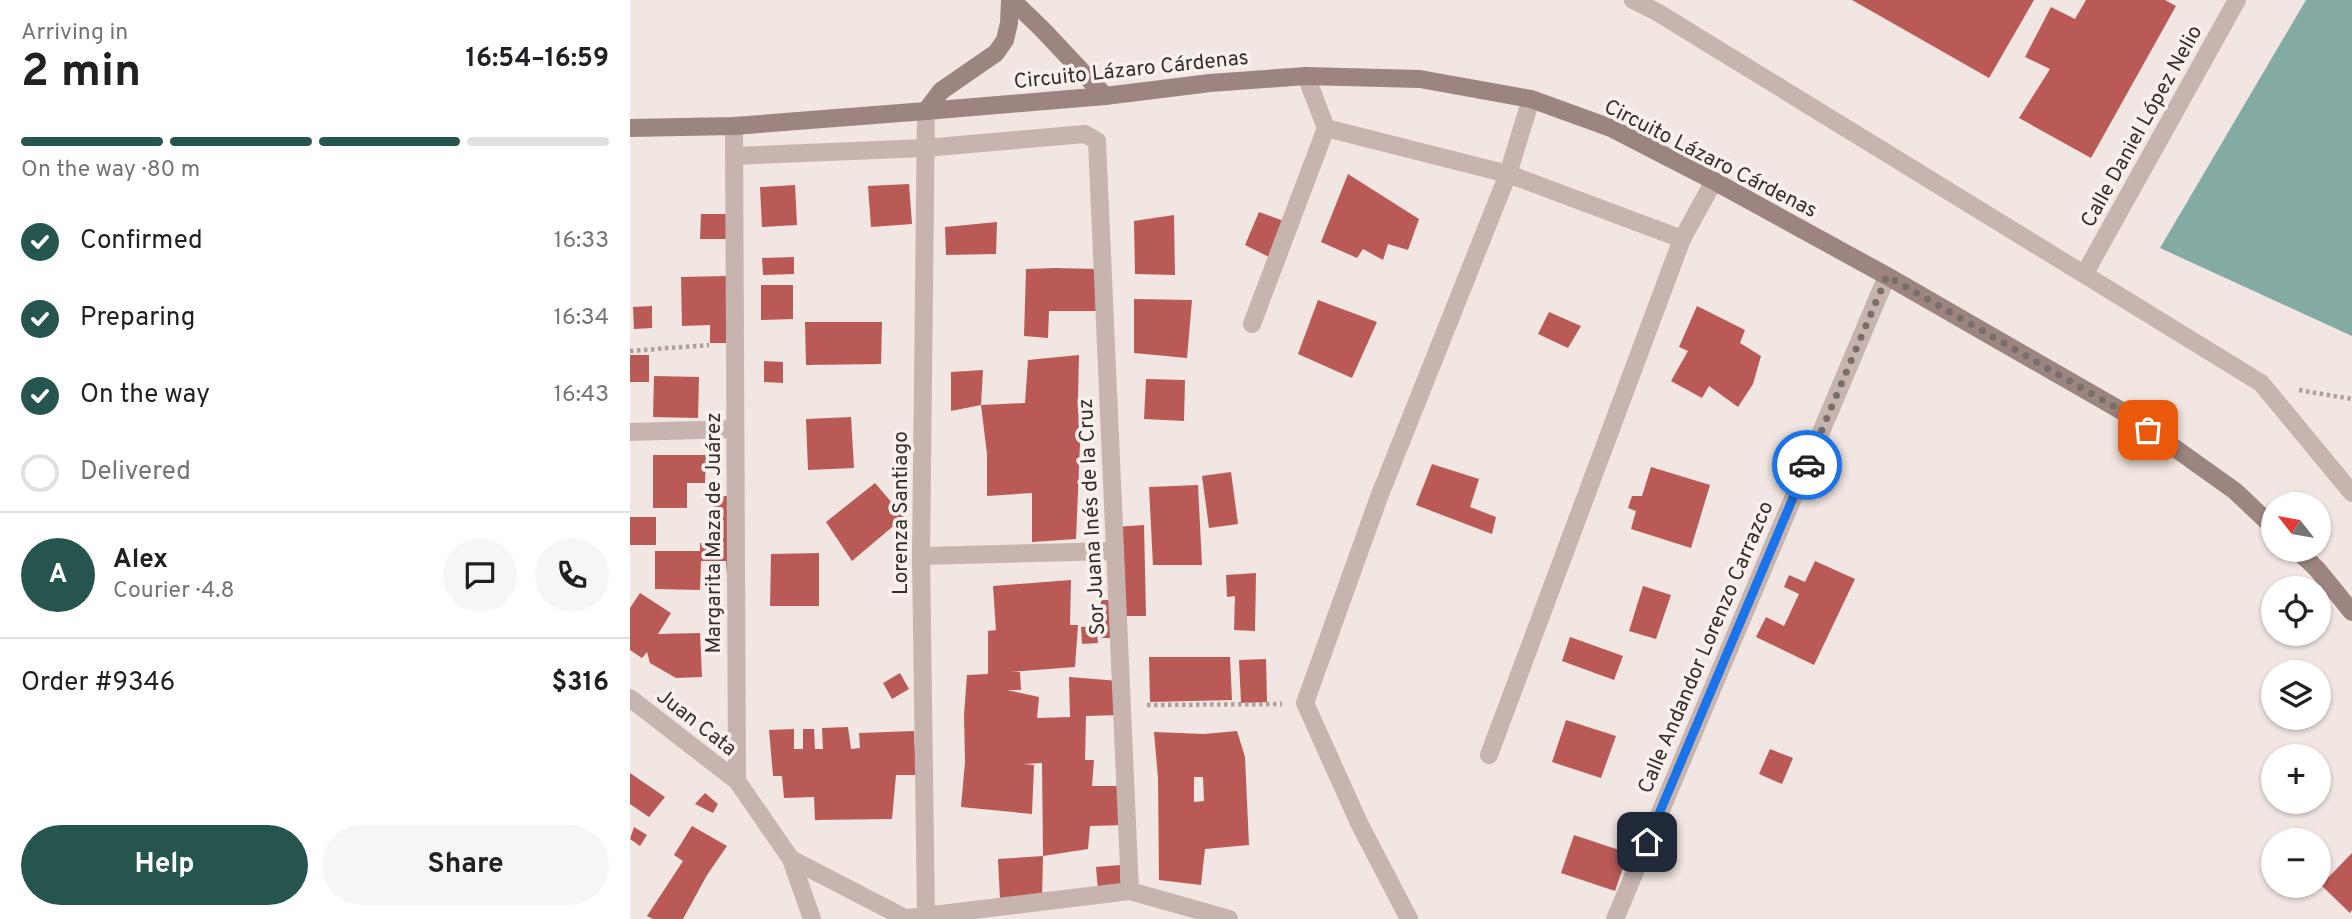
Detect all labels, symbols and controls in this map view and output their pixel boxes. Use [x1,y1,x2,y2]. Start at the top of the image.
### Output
text: Arriving in [21,19,128,48]
street label: Calle Daniel López Nelio [2075,21,2209,233]
text: 16:54–16:59 [466,43,609,76]
text: 2 min [21,44,141,103]
street label: Circuito Lázaro Cárdenas [1012,45,1250,96]
street label: Circuito Lázaro Cárdenas [1599,94,1822,225]
text: On the way · 80 m [21,156,200,185]
icon: check [21,223,59,261]
text: Confirmed [80,225,203,258]
text: 16:33 [554,227,609,256]
icon: check [21,300,59,338]
text: Preparing [80,302,195,335]
text: 16:34 [553,304,609,333]
icon: check [21,377,59,415]
text: On the way [80,379,210,412]
text: 16:43 [553,381,609,410]
street label: Sor Juana Inés de la Cruz [1073,398,1112,636]
pin [2118,400,2178,460]
icon: bag [2129,411,2167,449]
street label: Margarita Maza de Juárez [701,412,728,654]
courier [1772,430,1842,500]
street label: Lorenza Santiago [888,431,915,595]
icon: car [1788,446,1826,484]
text: Delivered [80,456,191,489]
north arrow [2261,492,2331,562]
map controls [2261,492,2331,898]
street label: Calle Andandor Lorenzo Carrazco [1632,497,1780,798]
button: chat [443,538,517,612]
button: phone [535,538,609,612]
text: Alex [113,544,168,577]
text: A [49,559,67,592]
button: locate [2261,576,2331,646]
text: Courier · 4.8 [113,577,234,606]
button: layers [2261,660,2331,730]
text: Order #9346 [21,667,175,700]
text: $316 [551,667,609,700]
street label: Juan Cata [650,683,742,763]
button: + [2261,744,2331,814]
pin [1617,812,1677,872]
icon: home [1628,823,1666,861]
button: Help [21,825,308,905]
button: Share [322,825,609,905]
button: − [2261,828,2331,898]

